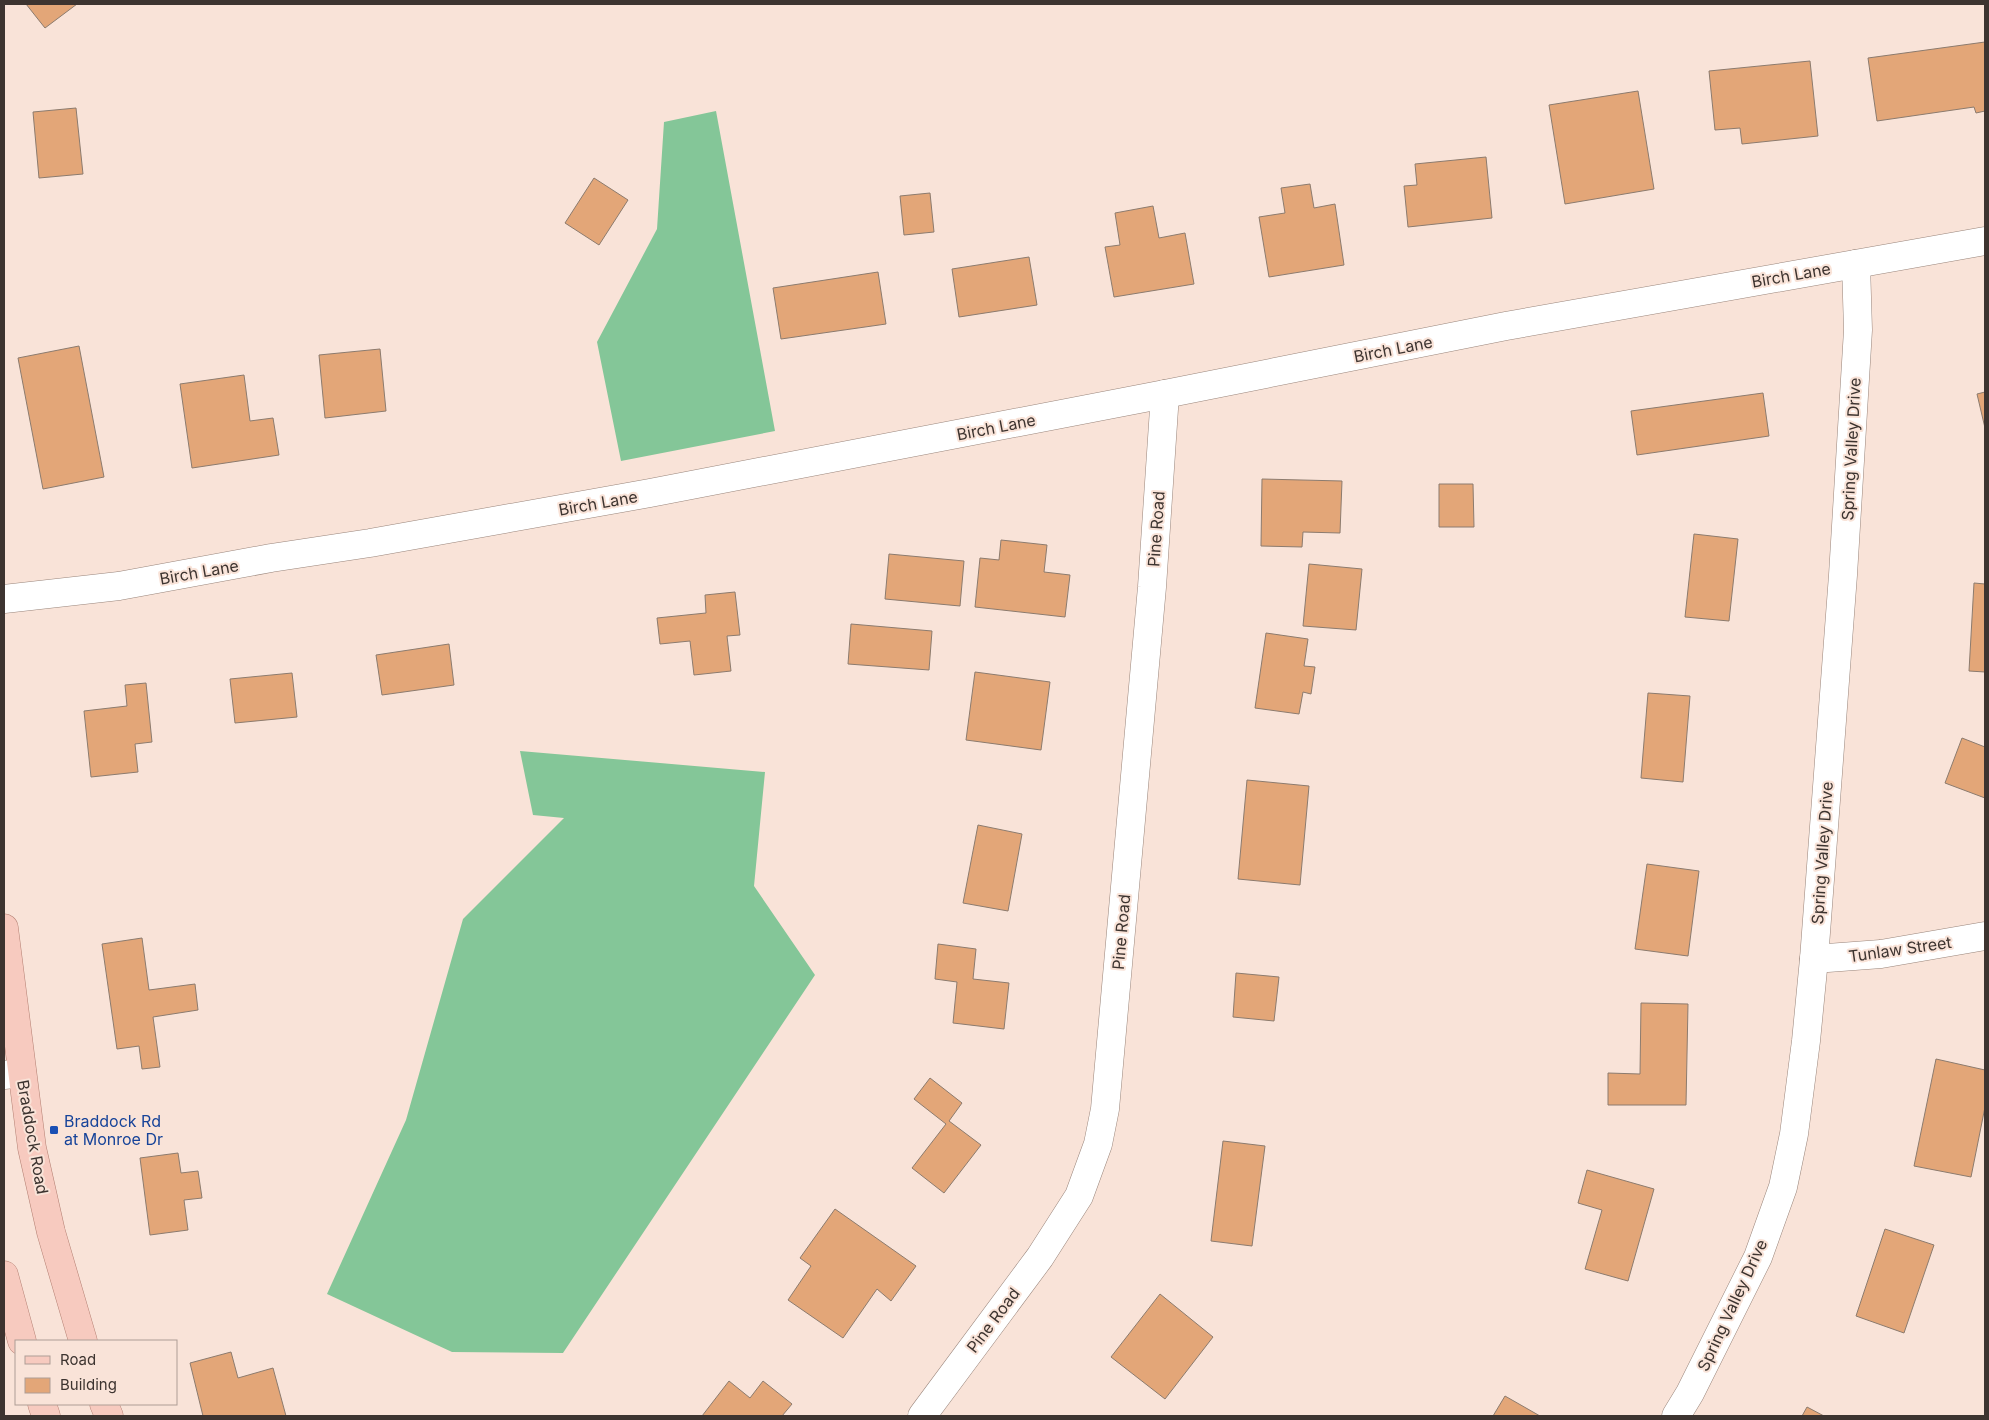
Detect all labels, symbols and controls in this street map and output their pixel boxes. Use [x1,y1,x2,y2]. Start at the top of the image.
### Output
street label: Birch Lane [1750,258,1832,292]
street label: Birch Lane [1352,332,1434,366]
street label: Spring Valley Drive [1837,377,1865,521]
street label: Birch Lane [955,410,1037,444]
street label: Birch Lane [557,486,639,520]
street label: Pine Road [1143,490,1169,568]
street label: Birch Lane [158,555,240,589]
street label: Spring Valley Drive [1807,781,1837,925]
street label: Pine Road [1108,893,1134,971]
street label: Tunlaw Street [1847,932,1953,966]
street label: Braddock Road [13,1078,53,1196]
place label: Braddock Rd at Monroe Dr [64,1111,163,1149]
marker: Braddock Rd at Monroe Dr [48,1124,60,1136]
street label: Spring Valley Drive [1693,1236,1771,1374]
street label: Pine Road [962,1284,1024,1356]
legend [15,1340,178,1405]
text: Road [60,1350,96,1369]
text: Building [60,1375,117,1394]

